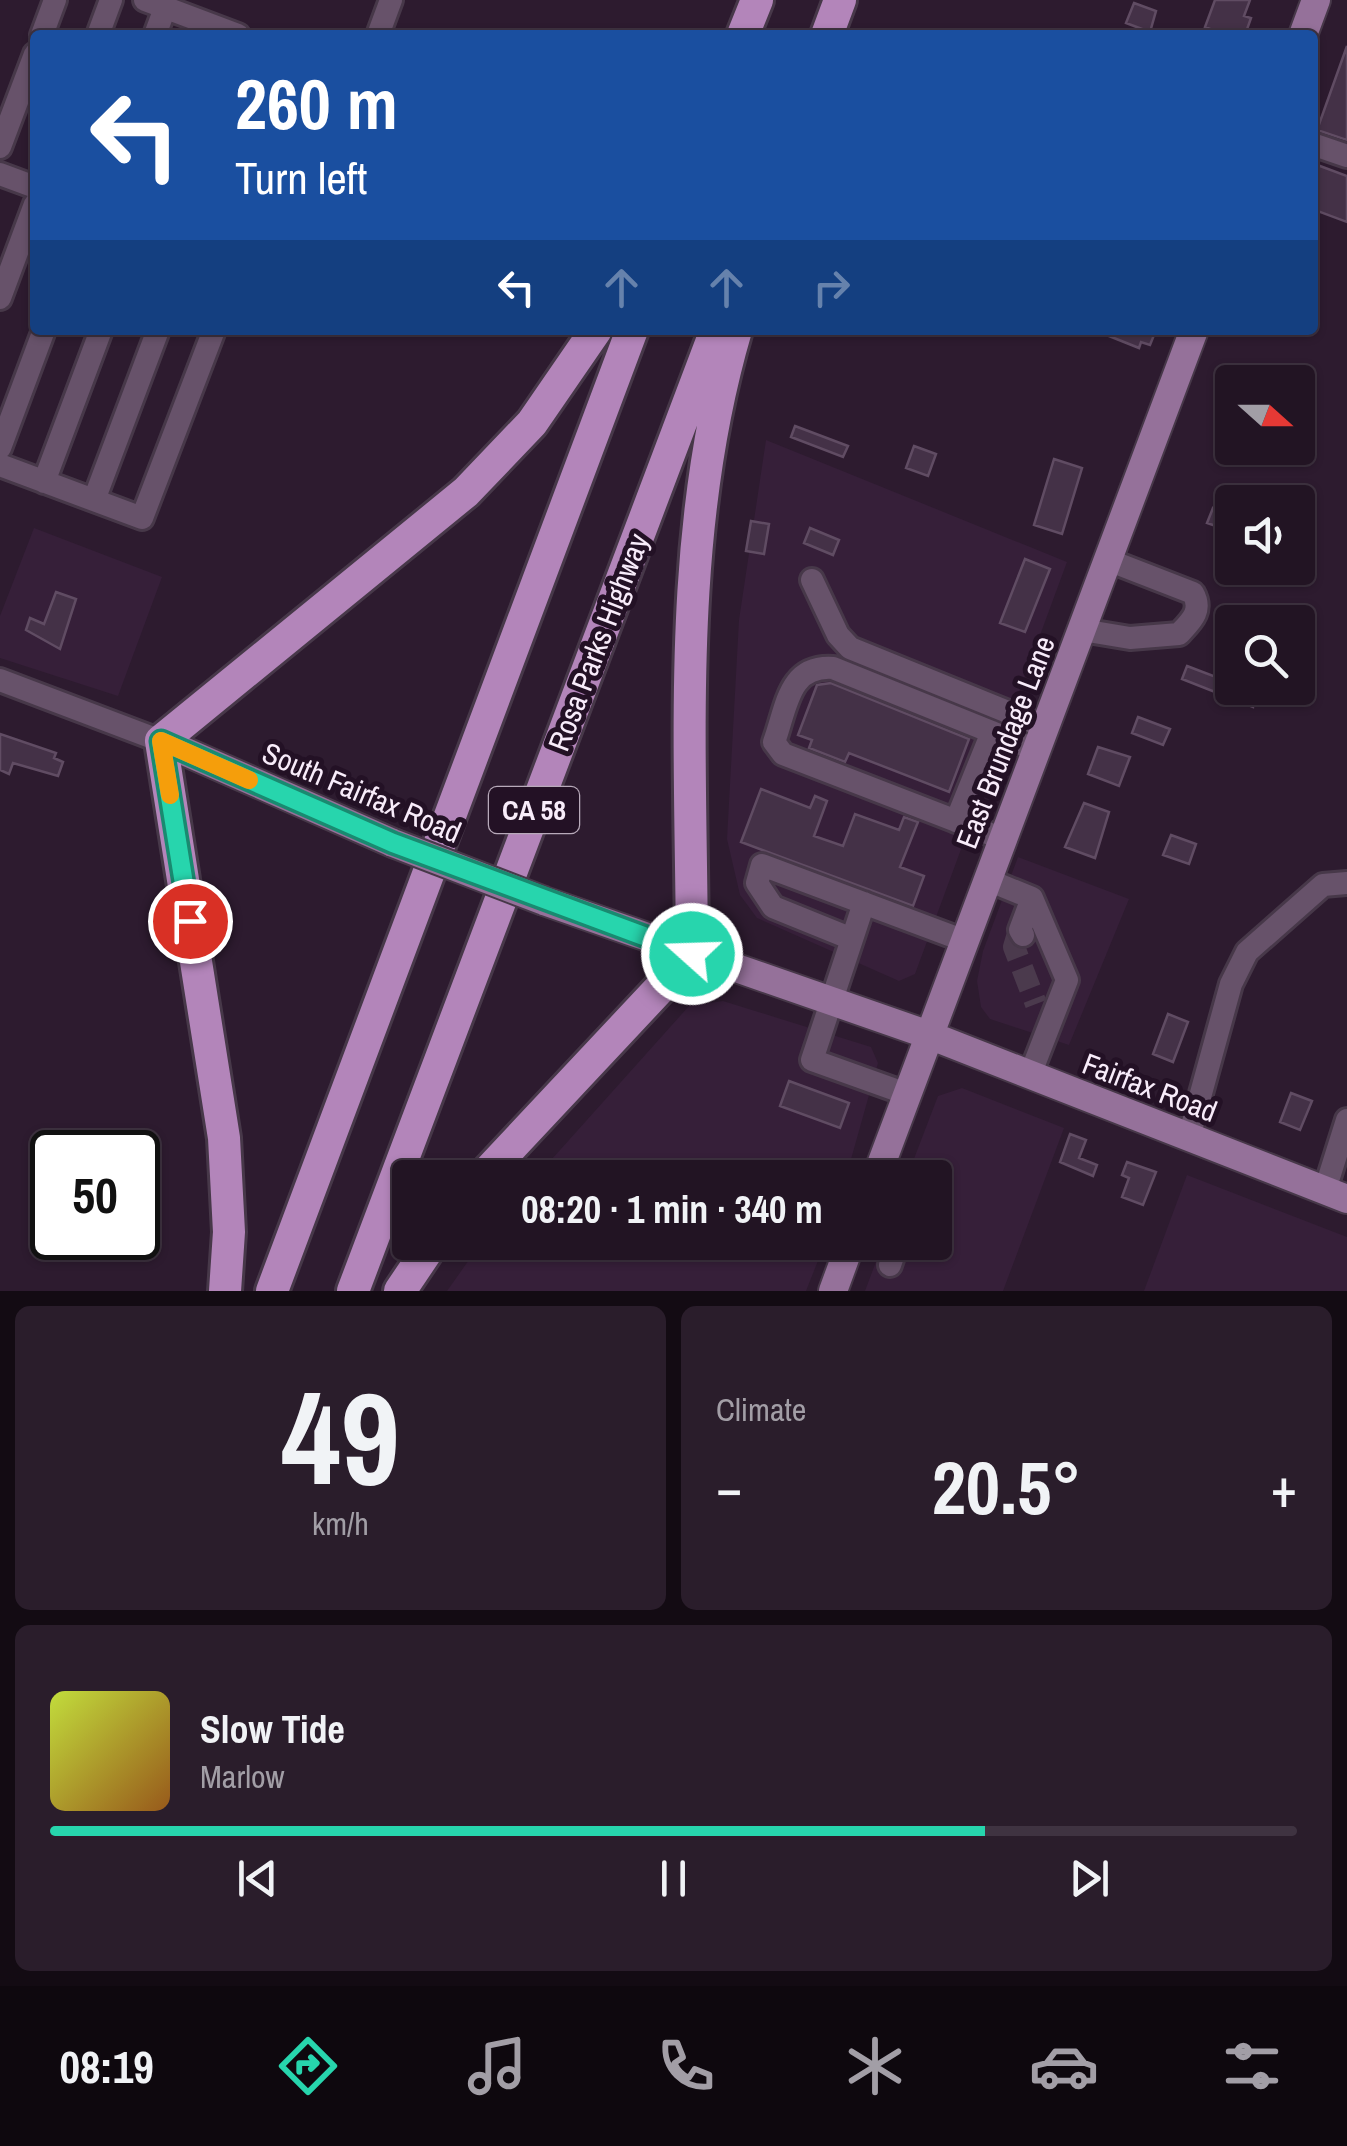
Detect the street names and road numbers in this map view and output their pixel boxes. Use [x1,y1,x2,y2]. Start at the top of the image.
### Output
street label: Rosa Parks Highway [538,527,658,756]
street label: East Brundage Lane [946,630,1064,854]
street label: South Fairfax Road [257,732,467,852]
road number: CA 58 [489,787,579,833]
street label: Fairfax Road [1077,1043,1223,1131]

